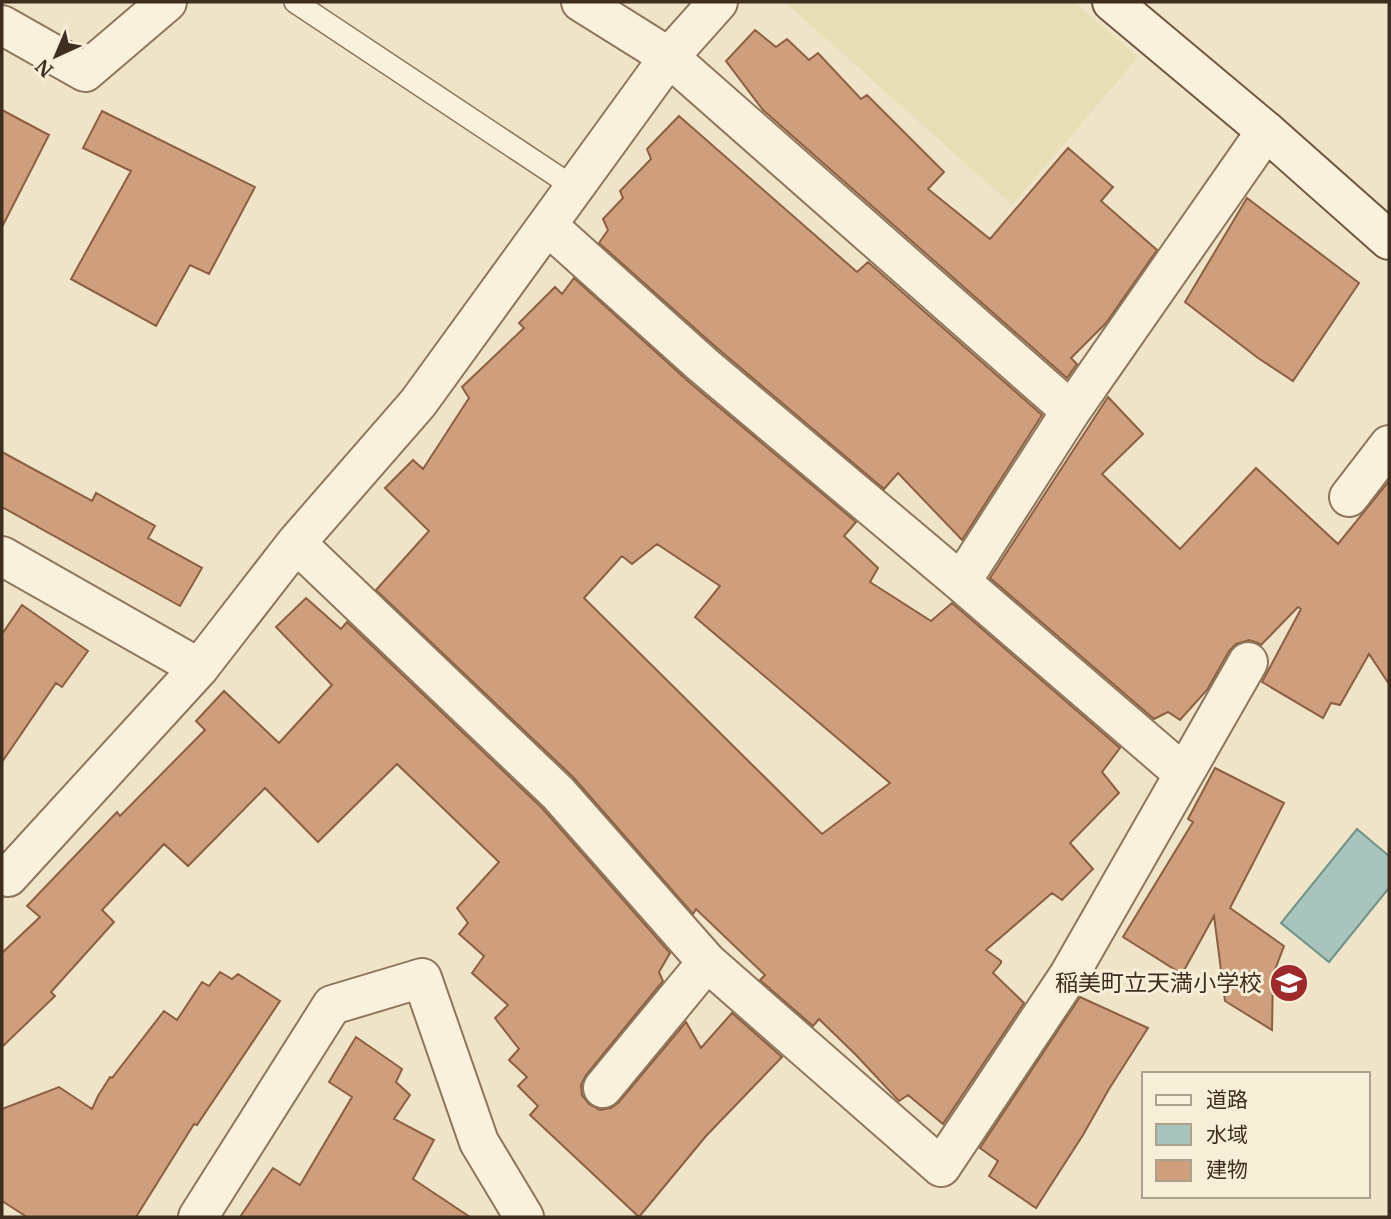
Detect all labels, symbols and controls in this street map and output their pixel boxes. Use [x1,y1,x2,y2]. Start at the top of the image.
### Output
north arrow [21,21,91,91]
text: N [30,54,58,82]
school or university icon: 稲美町立天満小学校 [1268,962,1310,1004]
place label: 稲美町立天満小学校 [1055,968,1262,997]
legend [1142,1072,1370,1198]
text: 道路 [1206,1086,1248,1113]
text: 水域 [1206,1121,1248,1148]
text: 建物 [1206,1156,1248,1183]

